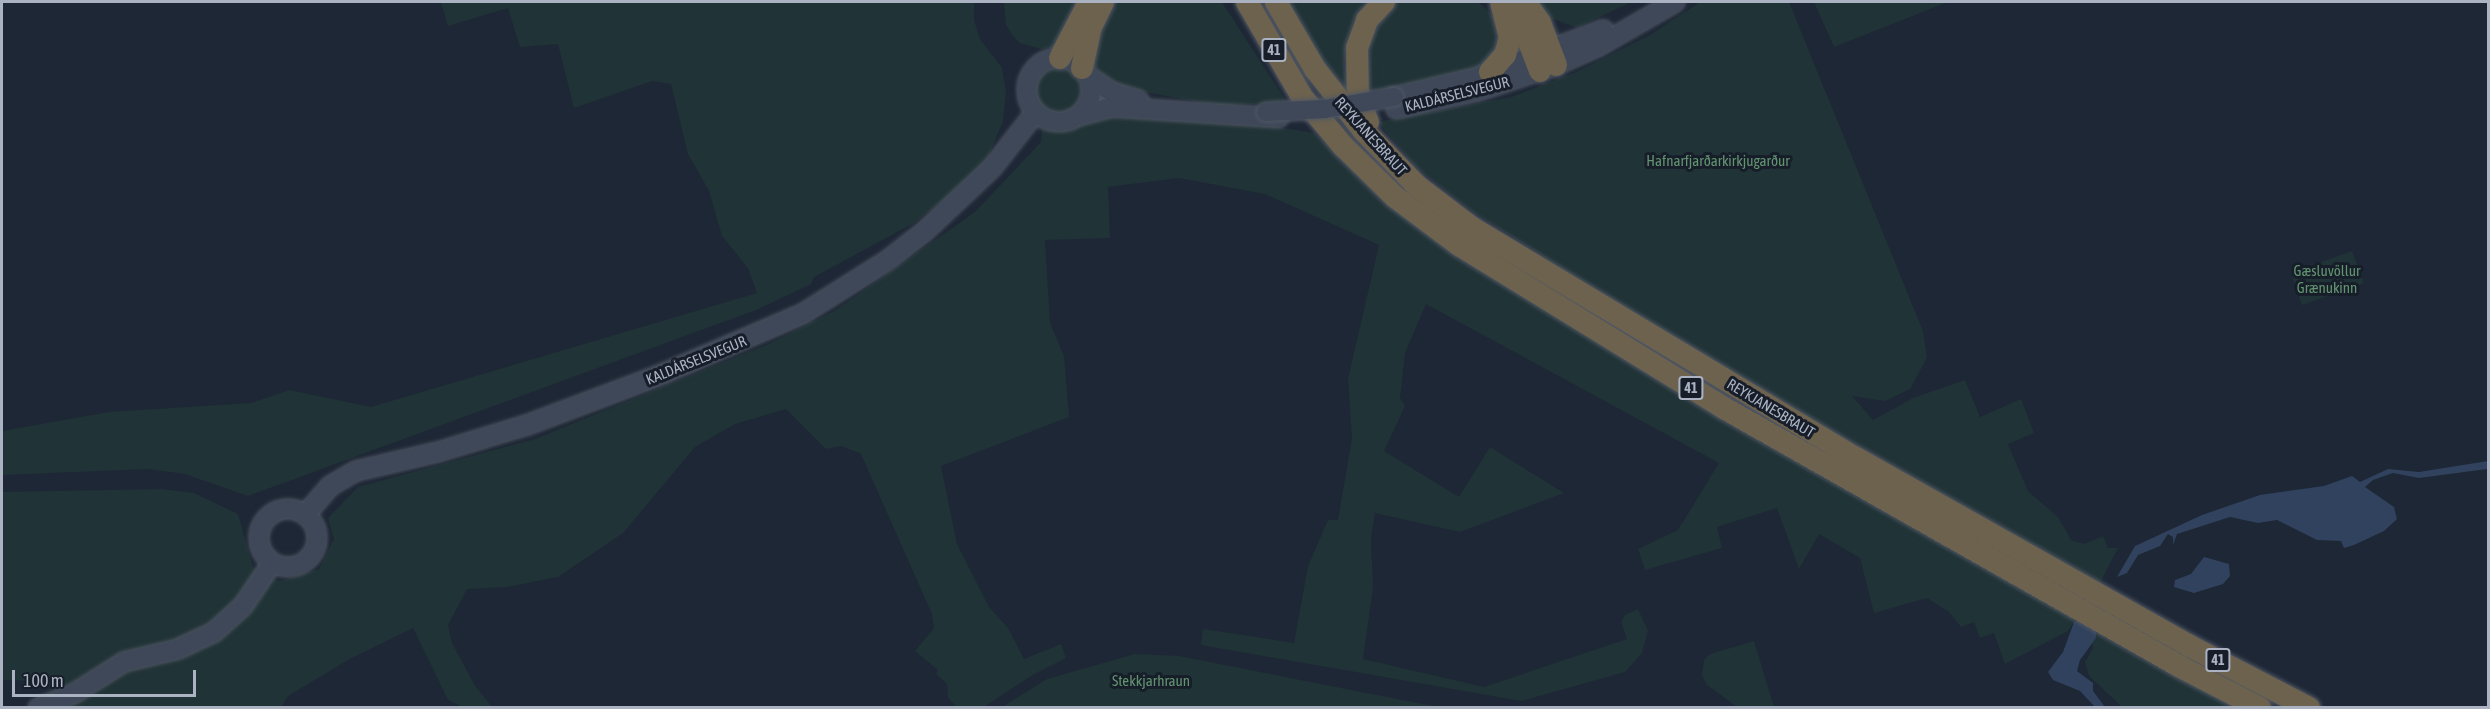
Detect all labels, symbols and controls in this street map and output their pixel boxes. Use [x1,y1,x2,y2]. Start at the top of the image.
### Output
road number: 41 [1260,39,1288,61]
street label: KALDÁRSELSVEGUR [1403,72,1511,116]
street label: REYKJANESBRAUT [1331,93,1411,179]
park label: Hafnarfjarðarkirkjugarður [1646,152,1790,170]
park label: Gæsluvöllur Grænukinn [2294,261,2360,296]
street label: KALDÁRSELSVEGUR [643,332,749,388]
street label: REYKJANESBRAUT [1724,375,1818,441]
road number: 41 [1678,377,1704,399]
road number: 41 [2204,649,2232,671]
scale bar [15,658,200,696]
text: 100 m [23,670,64,691]
park label: Stekkjarhraun [1112,672,1190,690]

